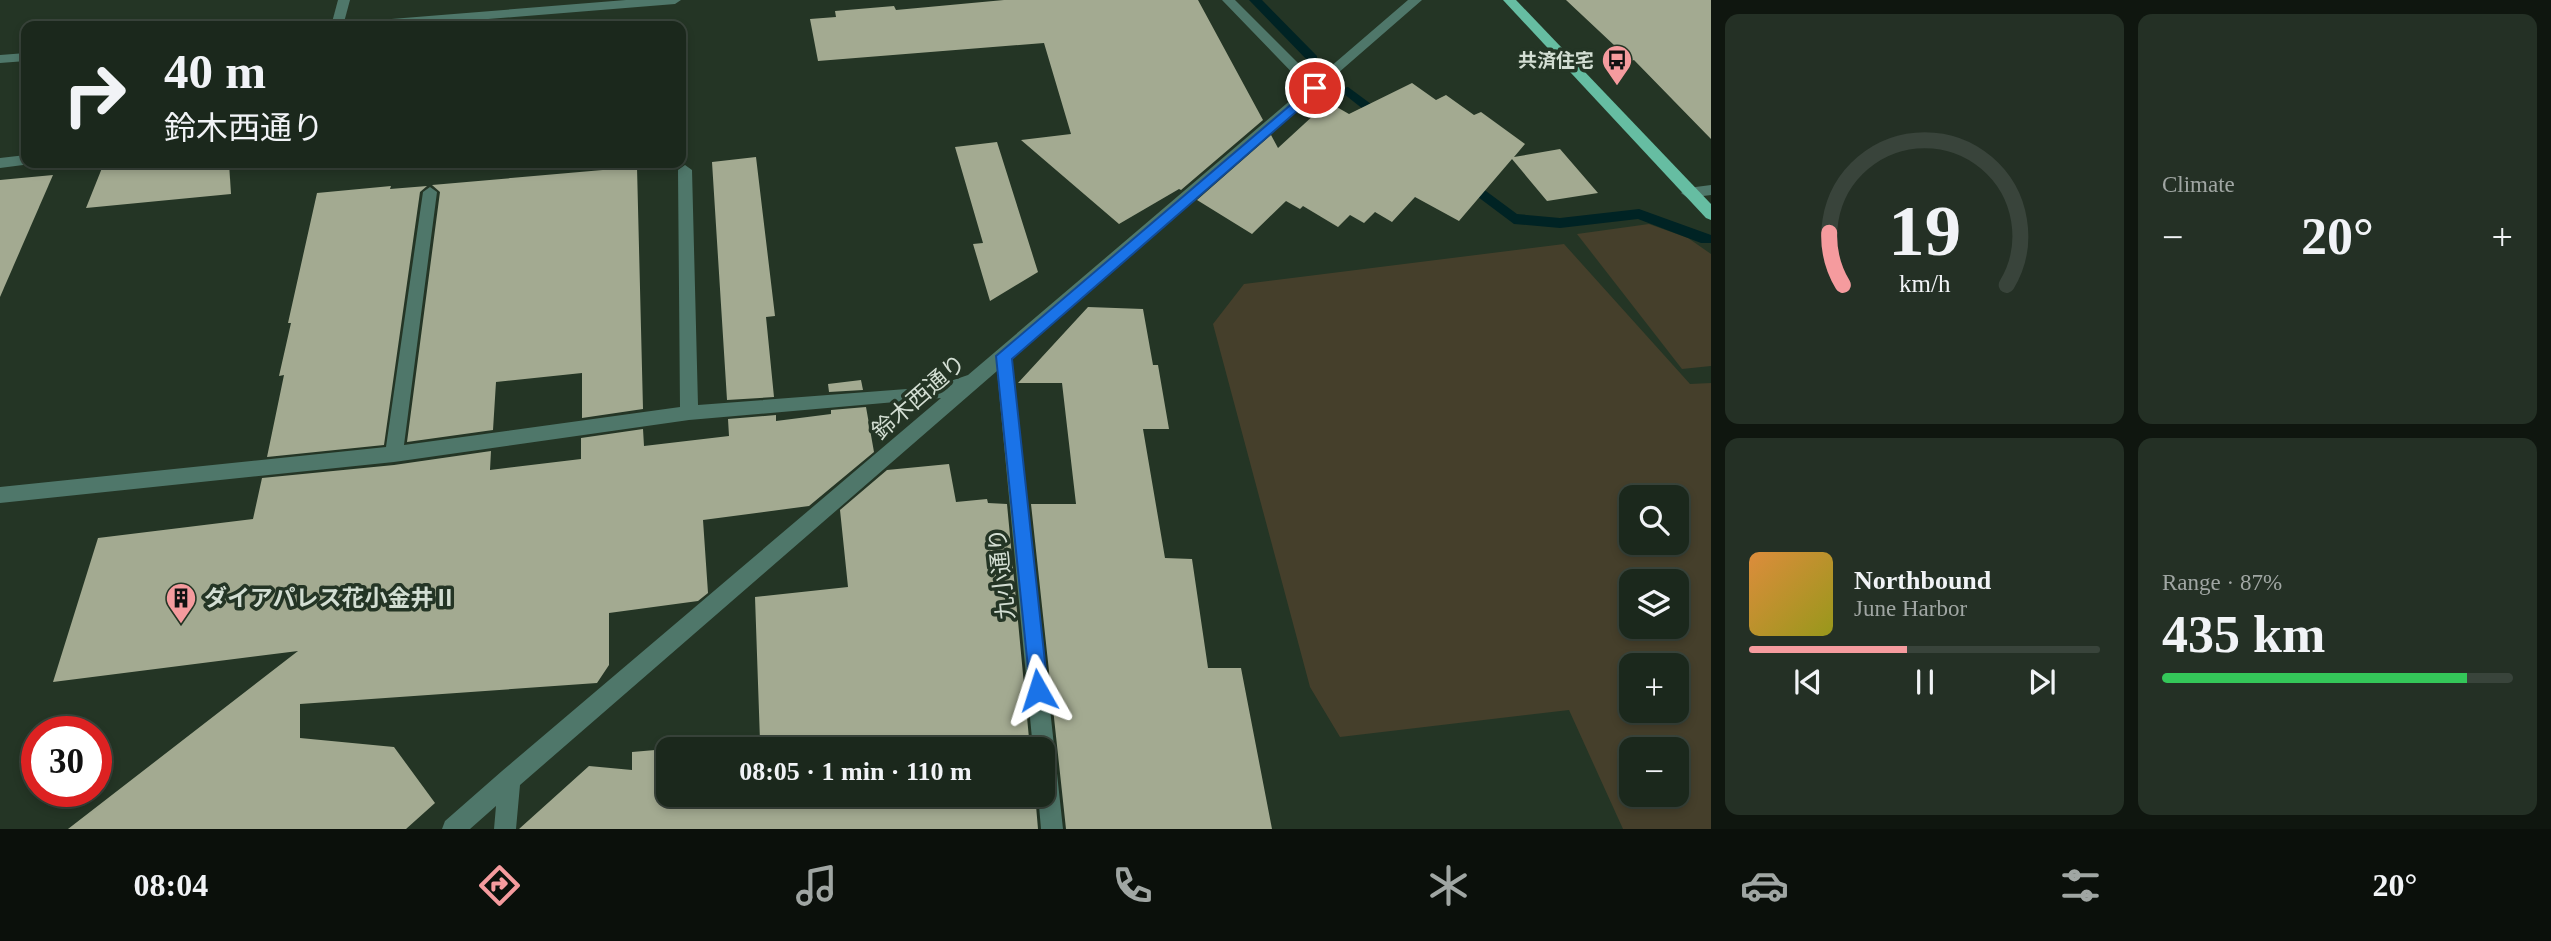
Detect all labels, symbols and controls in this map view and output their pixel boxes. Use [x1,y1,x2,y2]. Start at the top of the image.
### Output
bus stop icon: 共済住宅 [1600,43,1634,87]
text: 40 m [164,44,266,99]
icon: right [49,49,140,140]
place label: 共済住宅 [1518,50,1594,71]
pin [1285,58,1345,118]
icon: arrive [1296,69,1334,107]
text: 鈴木西通り [164,110,324,146]
text: Climate [2162,172,2235,197]
text: 19 [1888,190,1961,271]
text: 20° [2301,208,2374,265]
text: − [2162,216,2183,258]
text: + [2492,216,2513,258]
text: km/h [1899,270,1951,297]
street label: 鈴木西通り [867,350,971,444]
map controls [1619,485,1689,807]
button: search [1619,485,1689,555]
street label: 九小通り [985,527,1019,621]
text: Northbound [1854,566,1991,595]
button: layers [1619,569,1689,639]
text: Range · 87% [2162,570,2282,595]
building icon: ダイアパレス花小金井Ⅱ [164,581,198,625]
place label: ダイアパレス花小金井Ⅱ [204,585,457,611]
text: June Harbor [1854,596,1967,621]
text: 435 km [2162,606,2325,663]
position arrow [1001,653,1075,727]
button: + [1619,653,1689,723]
icon: previous [1789,663,1827,701]
icon: pause [1906,663,1944,701]
icon: next [2023,663,2061,701]
speed limit sign: 30 [21,716,112,807]
button: − [1619,737,1689,807]
text: 08:05 · 1 min · 110 m [739,757,972,786]
icon: directions [475,861,524,910]
icon: music [792,861,841,910]
icon: phone [1108,861,1157,910]
icon: climate [1424,861,1473,910]
icon: car [1740,861,1789,910]
icon: filters [2056,861,2105,910]
text: 08:04 [134,867,208,903]
text: 20° [2373,867,2417,903]

